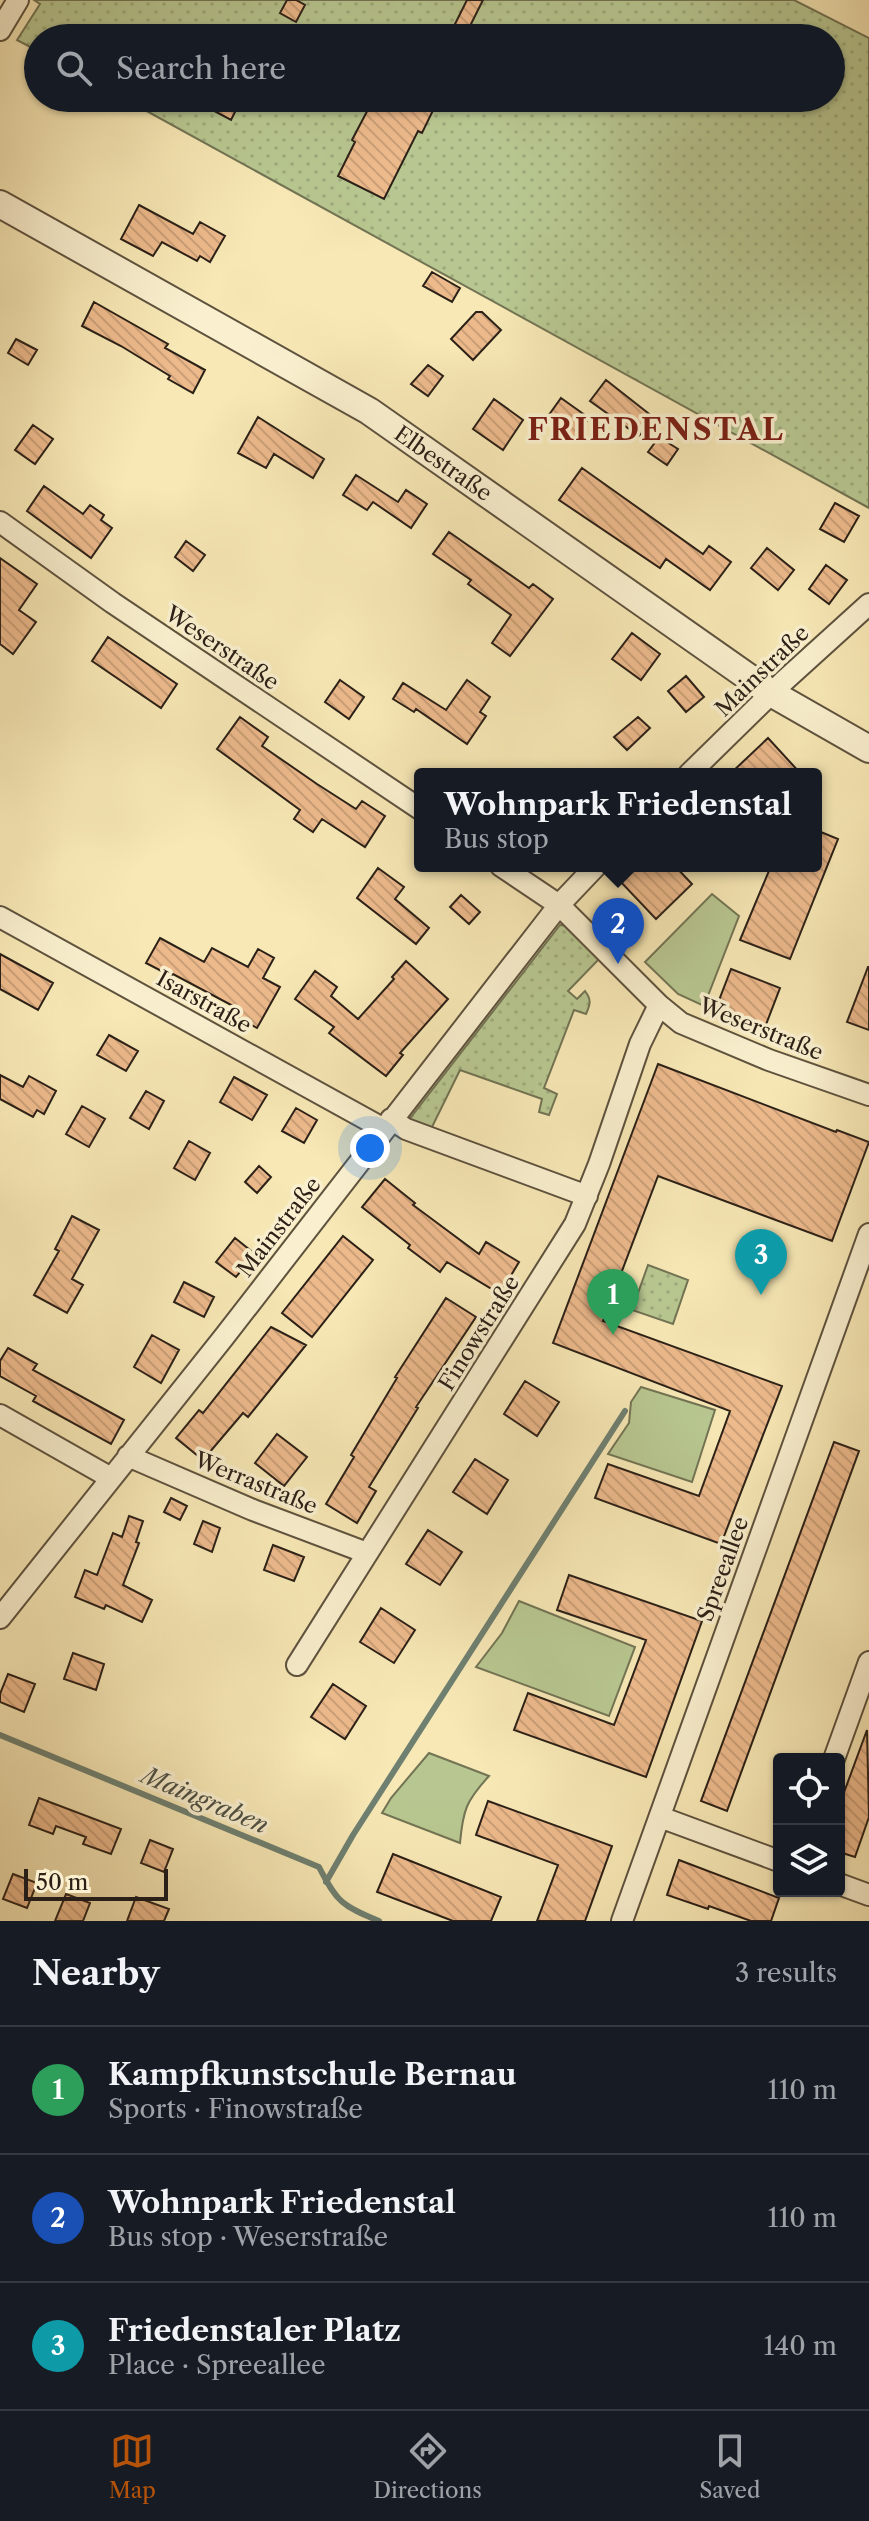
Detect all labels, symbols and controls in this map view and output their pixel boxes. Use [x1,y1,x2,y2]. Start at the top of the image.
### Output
search box [24,24,845,112]
icon: search [52,46,96,90]
text: Search here [116,50,286,87]
district label: FRIEDENSTAL [527,411,785,448]
street label: Elbestraße [389,420,497,507]
street label: Weserstraße [159,600,284,696]
street label: Mainstraße [710,620,814,722]
popup [414,768,822,872]
text: Wohnpark Friedenstal [444,786,792,823]
text: Bus stop [444,823,549,855]
pin: 2 [592,898,644,964]
street label: Isarstraße [152,965,256,1039]
street label: Weserstraße [694,992,827,1066]
your location [350,1128,390,1168]
street label: Mainstraße [232,1172,326,1282]
pin: 3 [735,1229,787,1295]
pin: 1 [587,1269,639,1335]
street label: Finowstraße [433,1270,525,1396]
street label: Werrastraße [190,1446,321,1520]
street label: Spreeallee [692,1513,754,1625]
map controls [773,1753,845,1897]
button: locate [773,1753,845,1825]
water label: Maingraben [135,1759,273,1840]
button: layers [773,1825,845,1897]
scale bar [24,1865,168,1901]
text: 50 m [36,1869,88,1896]
text: Nearby [32,1952,160,1994]
text: 3 results [735,1957,837,1989]
text: Kampfkunstschule Bernau [108,2056,517,2093]
text: 1 [52,2074,64,2106]
text: 110 m [768,2074,837,2106]
text: Sports · Finowstraße [108,2093,363,2125]
text: Wohnpark Friedenstal [108,2184,456,2221]
text: 2 [50,2202,66,2234]
text: 110 m [768,2202,837,2234]
text: Bus stop · Weserstraße [108,2221,388,2253]
text: Friedenstaler Platz [108,2312,401,2349]
text: 3 [51,2330,65,2362]
text: 140 m [763,2330,837,2362]
text: Place · Spreeallee [108,2349,326,2381]
tab: Map [109,2429,156,2504]
tab: Directions [373,2429,482,2504]
tab: Saved [699,2429,760,2504]

